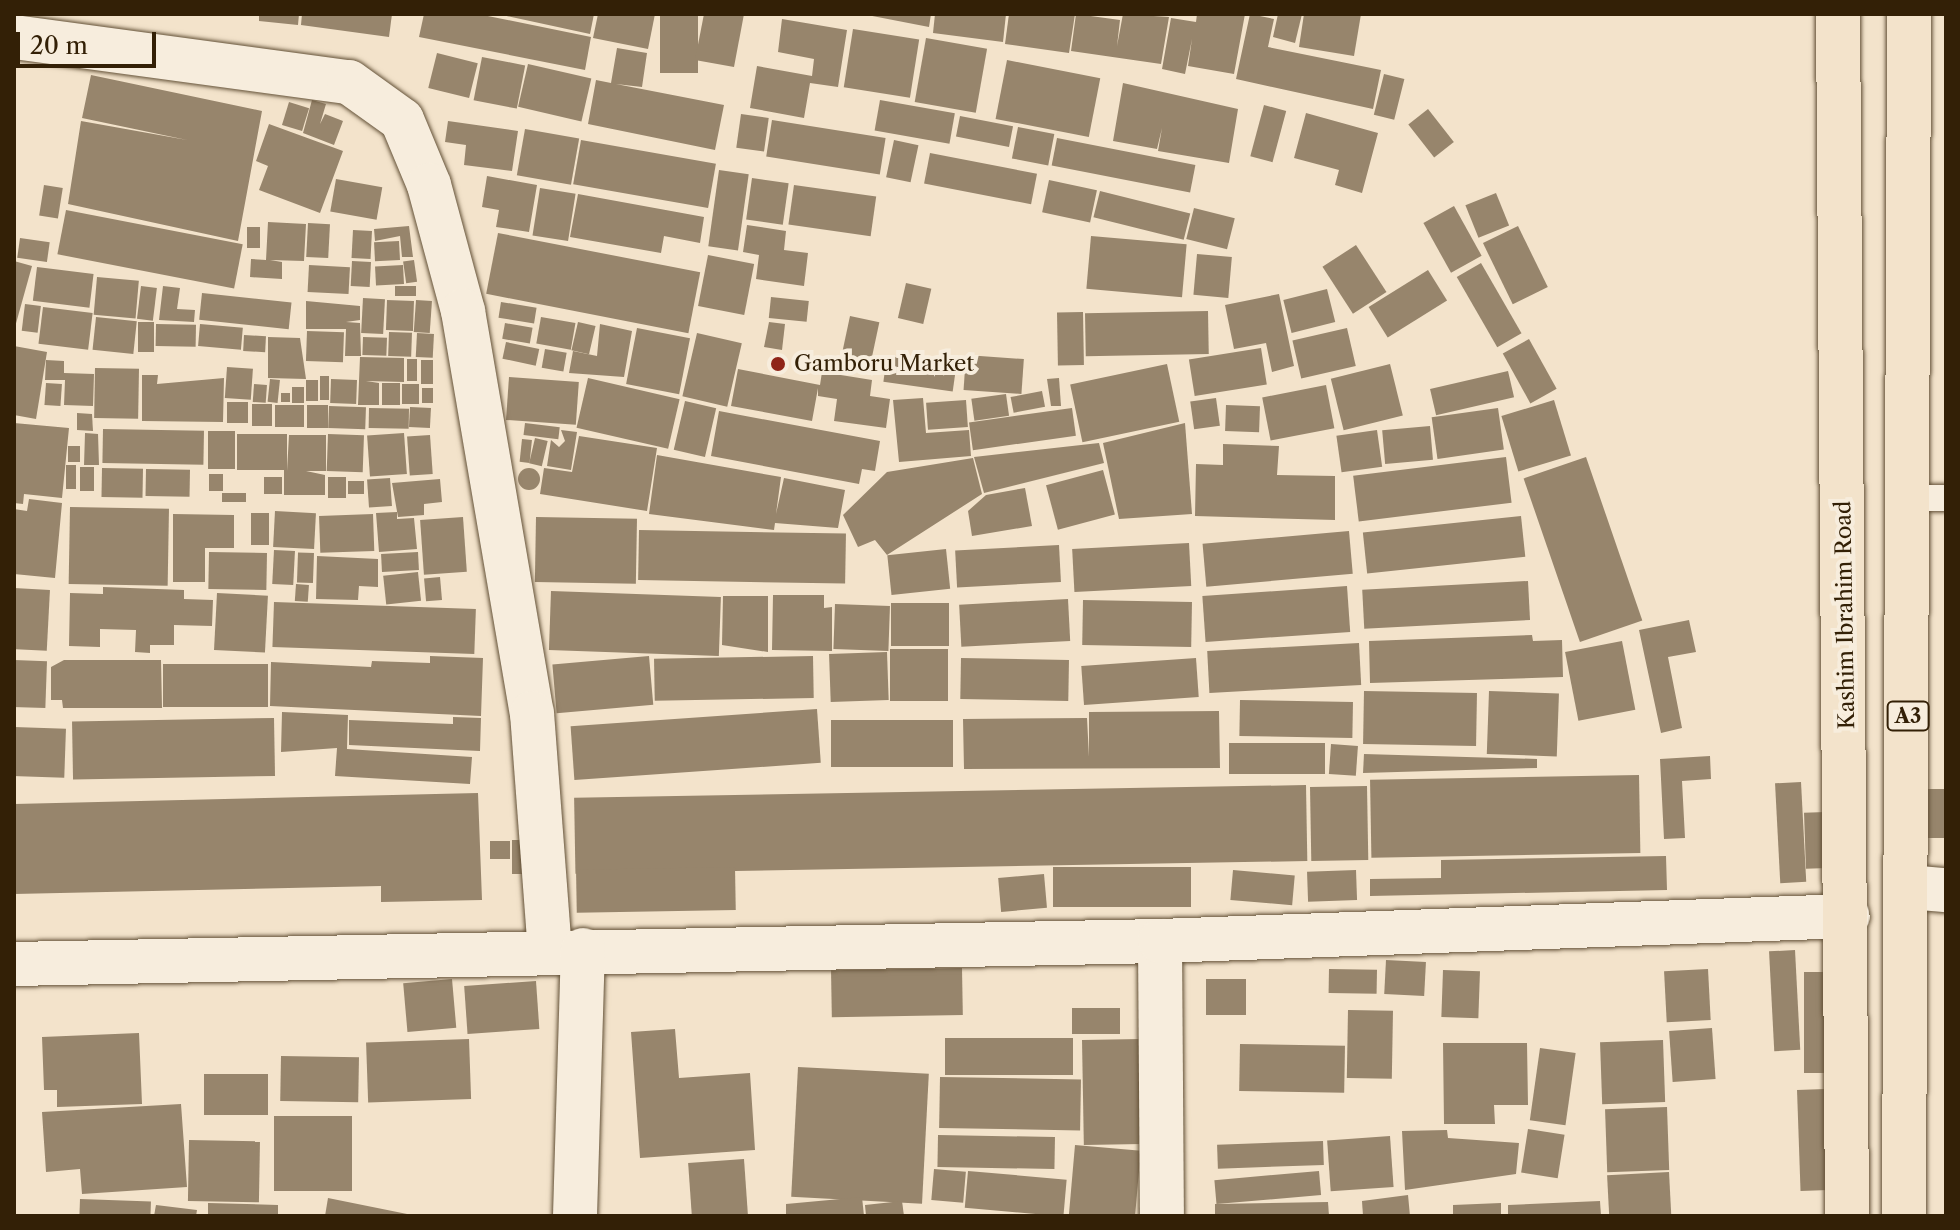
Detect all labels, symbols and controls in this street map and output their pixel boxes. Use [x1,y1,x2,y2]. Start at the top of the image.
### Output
scale bar [20,16,160,66]
text: 20 m [30,31,88,60]
place label: Gamboru Market [794,351,974,377]
marker: Gamboru Market [769,355,787,373]
street label: Kashim Ibrahim Road [1830,500,1860,730]
road number: A3 [1886,700,1930,732]

